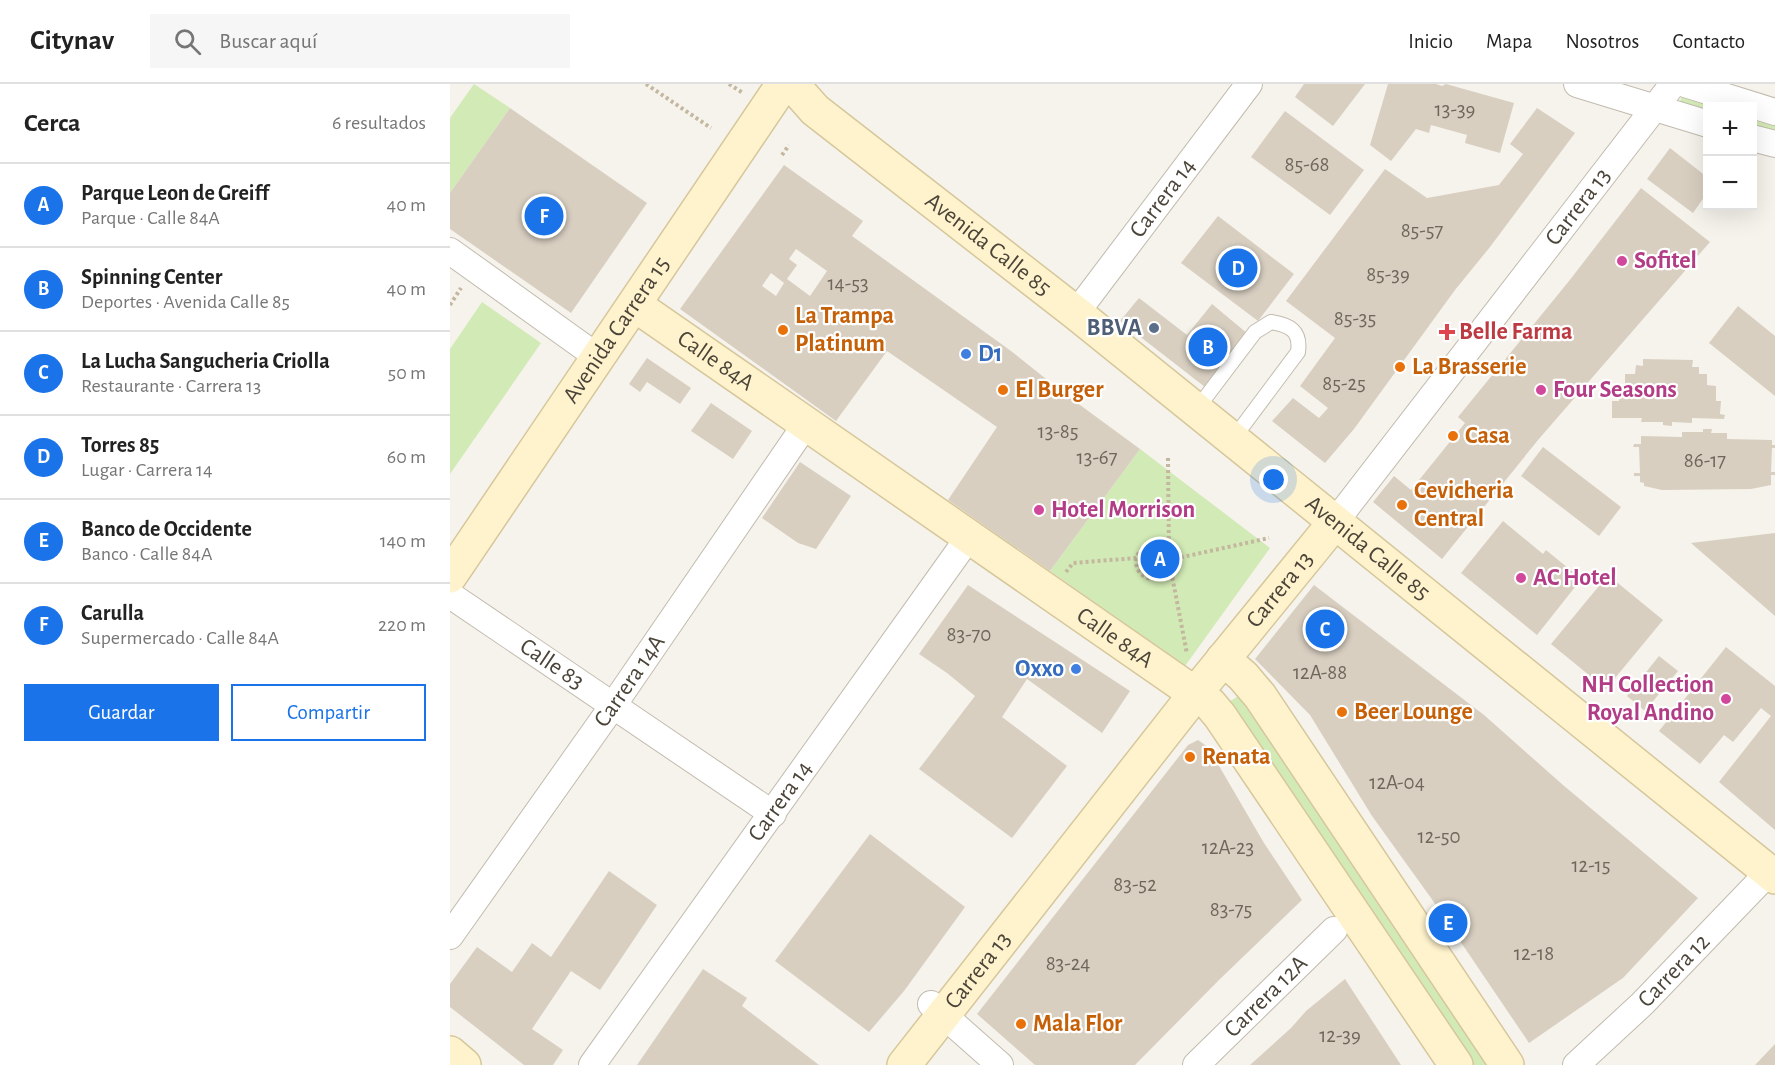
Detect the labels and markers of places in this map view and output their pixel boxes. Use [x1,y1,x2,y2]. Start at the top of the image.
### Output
pin: F [524,194,563,238]
pin: D [1218,246,1258,291]
place label: Sofitel [1634,249,1697,273]
marker: Sofitel [1615,254,1629,268]
place label: La Trampa Platinum [795,304,894,356]
place label: BBVA [1087,316,1143,340]
place label: Belle Farma [1459,320,1573,344]
marker: BBVA [1147,321,1161,335]
marker: La Trampa Platinum [776,323,790,337]
pin: B [1188,324,1227,370]
marker: Belle Farma [1440,325,1454,339]
place label: D1 [978,342,1002,366]
marker: D1 [959,347,973,361]
place label: La Brasserie [1412,355,1527,379]
marker: La Brasserie [1393,360,1407,374]
place label: El Burger [1015,378,1104,402]
place label: Four Seasons [1553,378,1677,402]
marker: El Burger [996,383,1010,397]
marker: Four Seasons [1534,383,1548,397]
place label: Casa [1465,424,1510,448]
marker: Casa [1446,429,1460,443]
place label: Cevicheria Central [1414,479,1514,531]
place label: Hotel Morrison [1051,498,1195,522]
marker: Cevicheria Central [1395,498,1409,512]
marker: Hotel Morrison [1032,503,1046,517]
pin: A [1140,536,1180,582]
place label: AC Hotel [1533,566,1617,590]
marker: AC Hotel [1514,571,1528,585]
pin: C [1306,606,1344,652]
place label: Oxxo [1015,657,1064,681]
marker: Oxxo [1069,662,1083,676]
place label: NH Collection Royal Andino [1581,673,1714,725]
marker: NH Collection Royal Andino [1719,692,1733,706]
place label: Beer Lounge [1354,700,1473,724]
marker: Beer Lounge [1335,705,1349,719]
place label: Renata [1202,745,1271,769]
marker: Renata [1183,750,1197,764]
pin: E [1428,900,1468,946]
place label: Mala Flor [1033,1012,1123,1036]
marker: Mala Flor [1014,1017,1028,1031]

